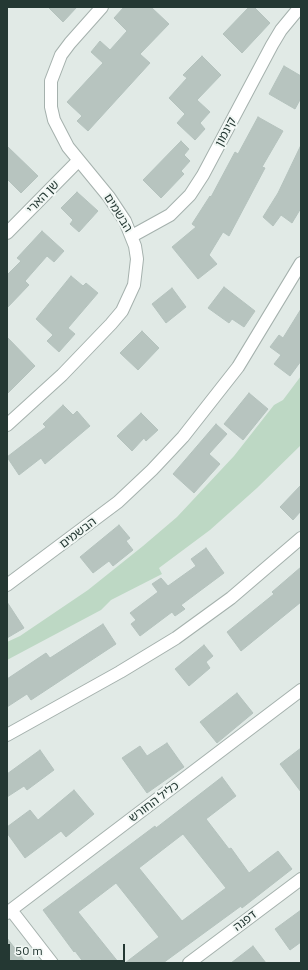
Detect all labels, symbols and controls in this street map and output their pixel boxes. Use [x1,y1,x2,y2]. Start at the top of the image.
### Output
street label: קינמון [212,115,240,149]
street label: שן הארי [24,177,62,217]
street label: הבשמים [101,191,135,235]
street label: הבשמים [57,514,99,552]
street label: כליל החורש [126,778,182,826]
street label: דפנה [231,908,259,934]
scale bar [10,936,127,962]
text: 50 m [15,943,43,958]

